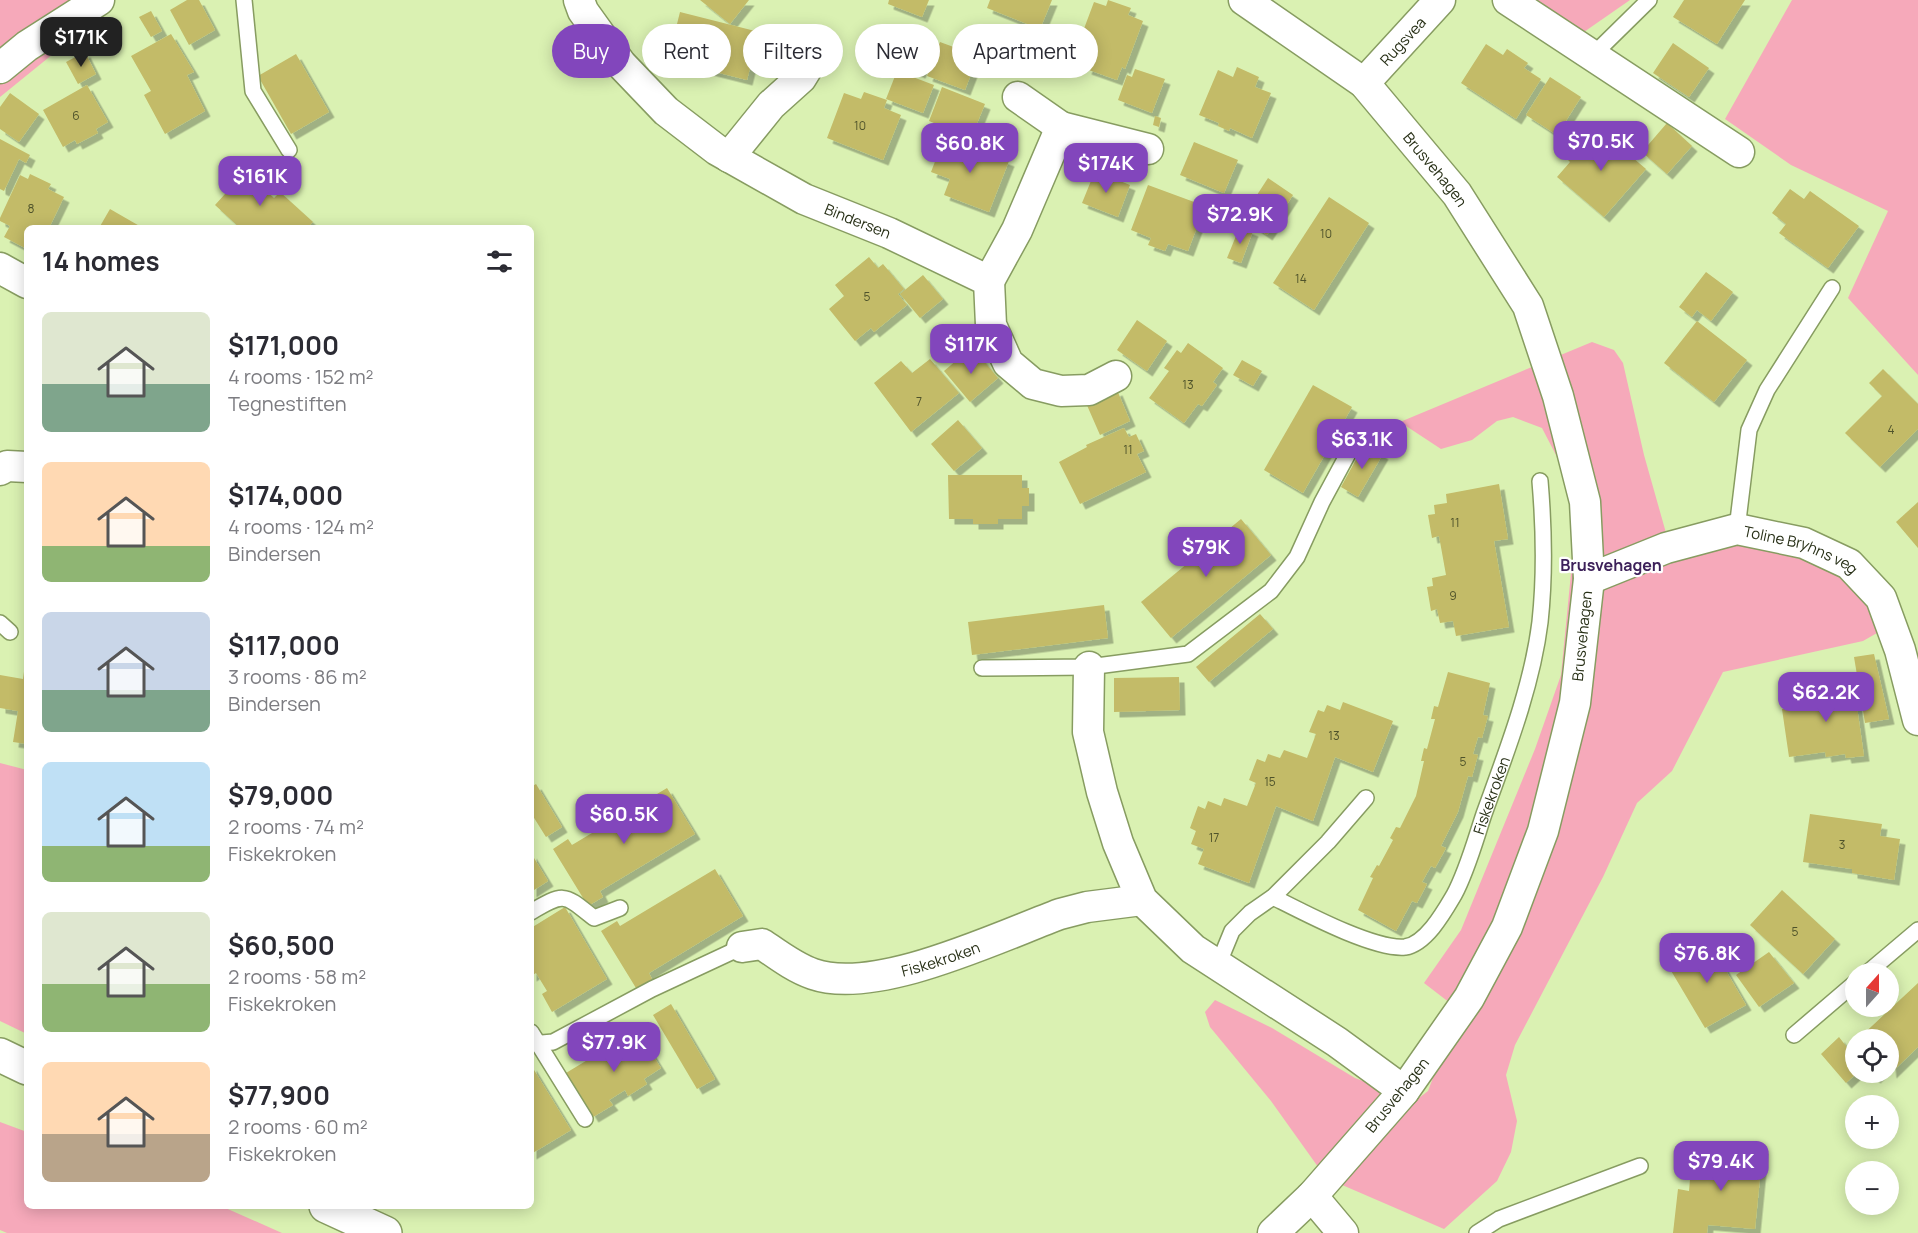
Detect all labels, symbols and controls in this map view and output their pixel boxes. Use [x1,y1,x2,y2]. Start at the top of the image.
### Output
street label: Rugsvea [1375,12,1430,70]
pin: $171K [39,17,123,68]
text: $171K [54,23,108,50]
chip: Buy [552,24,630,78]
chip: Rent [642,24,731,78]
chip: Filters [743,24,843,78]
chip: New [855,24,940,78]
chip: Apartment [952,24,1098,78]
house number: 6 [72,107,80,124]
house number: 10 [854,117,866,134]
pin: $70.5K [1552,121,1650,172]
pin: $60.8K [921,123,1019,174]
street label: Brusvehagen [1399,127,1473,210]
text: $70.5K [1567,127,1635,154]
text: $60.8K [935,129,1005,156]
pin: $174K [1064,143,1148,194]
text: $174K [1078,149,1134,176]
pin: $161K [218,156,302,207]
text: $161K [232,162,288,189]
pin: $72.9K [1191,194,1289,245]
street label: Bindersen [822,198,894,243]
house number: 8 [28,200,35,217]
text: $72.9K [1207,200,1273,227]
house number: 10 [1320,225,1332,242]
text: 14 homes [42,243,160,279]
icon: filters [483,245,516,278]
house number: 14 [1295,270,1307,287]
house number: 5 [864,288,871,305]
pin: $117K [929,324,1013,375]
text: $171,000 [228,327,339,363]
text: $117K [944,330,998,357]
icon: home [90,336,162,408]
text: 4 rooms · 152 m² [228,363,374,390]
house number: 13 [1182,376,1194,393]
text: Tegnestiften [228,390,347,417]
house number: 7 [916,393,922,410]
pin: $63.1K [1313,419,1411,470]
house number: 4 [1887,421,1895,438]
text: $63.1K [1331,425,1393,452]
house number: 11 [1123,441,1133,458]
text: $174,000 [228,477,343,513]
icon: home [90,486,162,558]
text: 4 rooms · 124 m² [228,513,374,540]
house number: 11 [1450,514,1460,531]
street label: Toline Bryhns veg [1742,520,1863,578]
pin: $79K [1170,527,1242,578]
text: $79K [1182,533,1230,560]
text: Bindersen [228,540,321,567]
district label: Brusvehagen [1560,554,1662,576]
house number: 9 [1449,587,1457,604]
street label: Brusvehagen [1567,590,1597,682]
text: $117,000 [228,627,340,663]
icon: home [90,636,162,708]
text: 3 rooms · 86 m² [228,663,367,690]
pin: $62.2K [1777,672,1875,723]
text: $62.2K [1792,678,1860,705]
text: Bindersen [228,690,321,717]
house number: 13 [1328,727,1340,744]
house number: 5 [1460,753,1467,770]
street label: Fiskekroken [1468,754,1514,837]
house number: 15 [1264,773,1276,790]
text: $79,000 [228,777,333,813]
icon: home [90,786,162,858]
pin: $60.5K [575,794,673,845]
text: $60.5K [590,800,658,827]
text: 2 rooms · 74 m² [228,813,364,840]
house number: 17 [1209,829,1219,846]
house number: 3 [1839,836,1845,853]
text: Fiskekroken [228,840,336,867]
house number: 5 [1792,923,1799,940]
text: $60,500 [228,927,335,963]
pin: $76.8K [1658,933,1756,984]
icon: home [90,936,162,1008]
street label: Fiskekroken [899,936,983,981]
text: $76.8K [1674,939,1740,966]
text: 2 rooms · 58 m² [228,963,366,990]
north arrow [1845,963,1899,1017]
map controls [1845,963,1899,1215]
text: Fiskekroken [228,990,336,1017]
pin: $77.9K [565,1022,663,1073]
text: $77.9K [581,1028,647,1055]
button: locate [1845,1029,1899,1083]
street label: Brusvehagen [1360,1053,1434,1137]
text: $77,900 [228,1077,330,1113]
icon: home [90,1086,162,1158]
button: + [1845,1095,1899,1149]
text: 2 rooms · 60 m² [228,1113,368,1140]
text: Fiskekroken [228,1140,336,1167]
pin: $79.4K [1672,1141,1770,1192]
text: $79.4K [1688,1147,1754,1174]
button: − [1845,1161,1899,1215]

